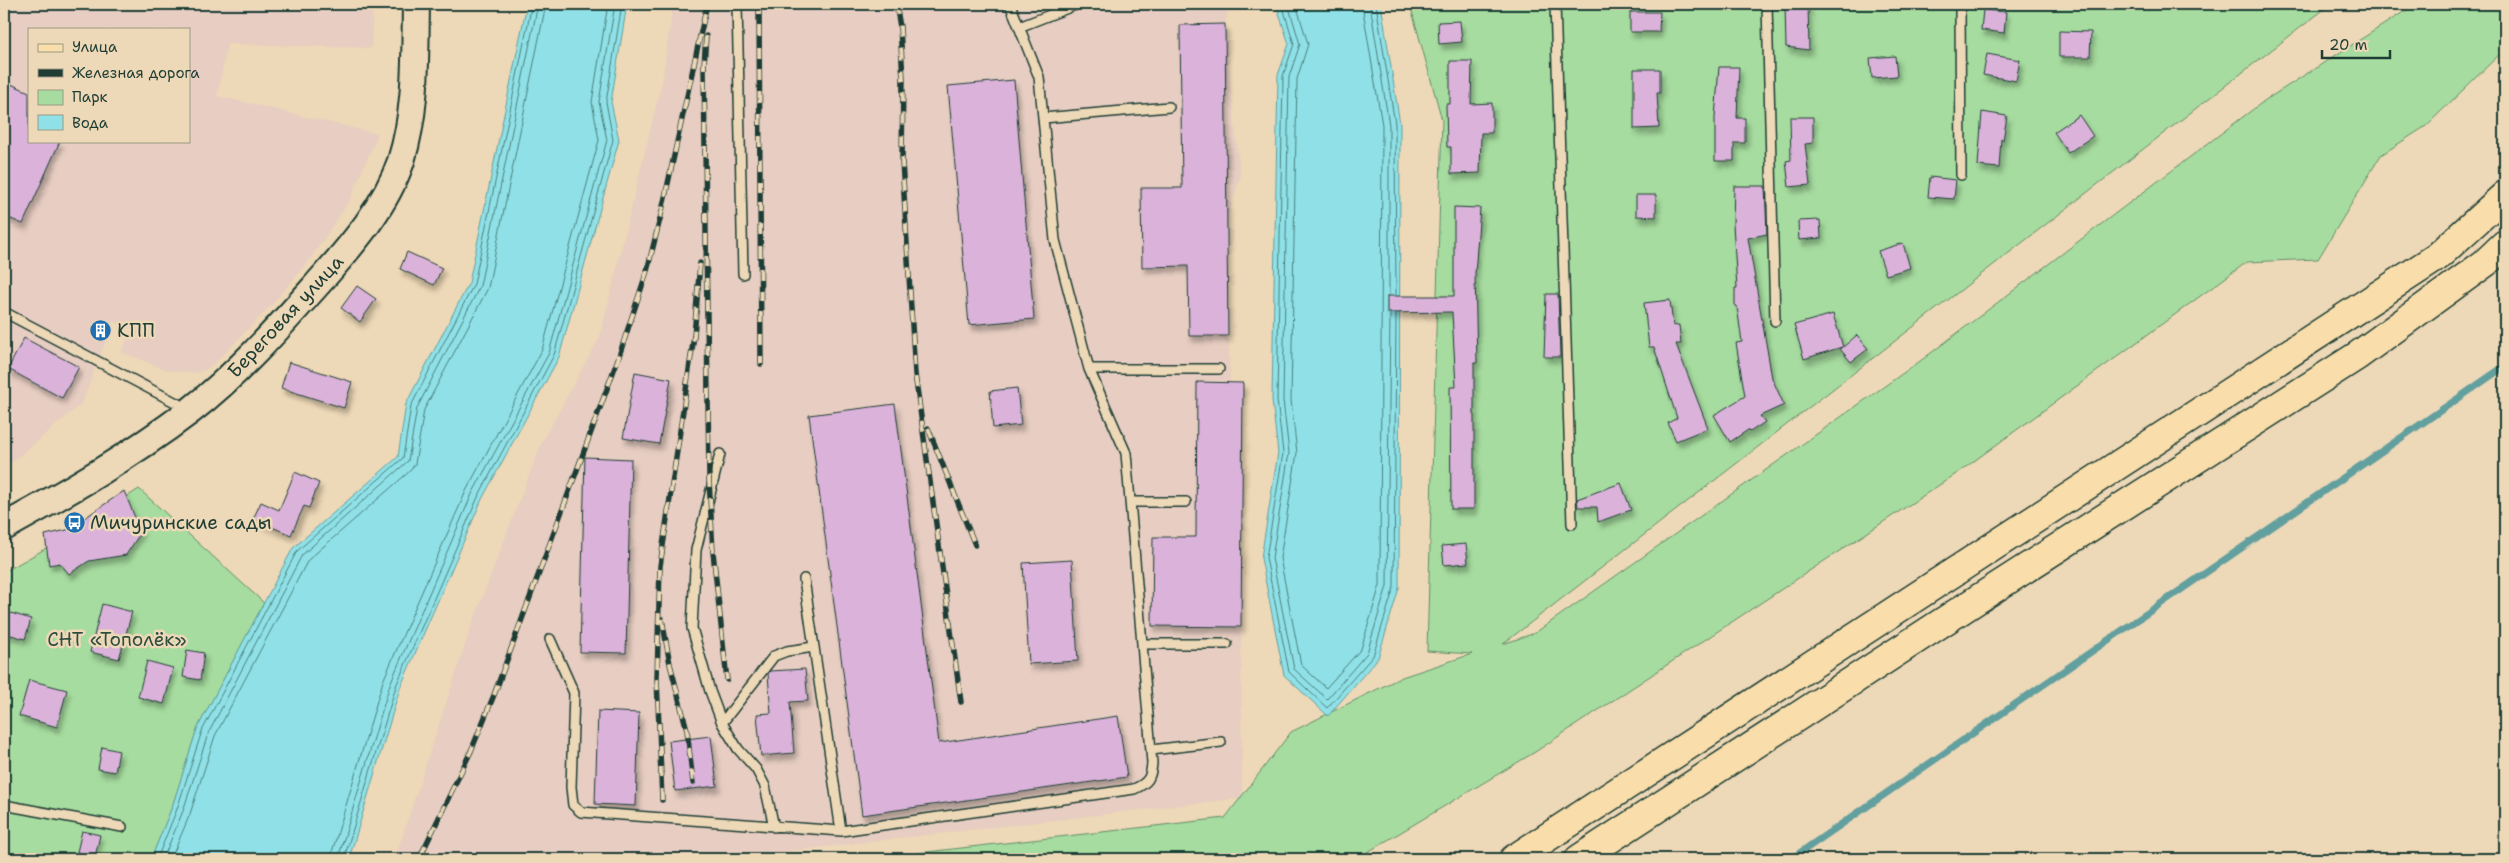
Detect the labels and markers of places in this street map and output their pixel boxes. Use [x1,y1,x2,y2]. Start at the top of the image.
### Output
building icon: КПП [89,318,113,342]
place label: КПП [117,318,155,343]
bus stop icon: Мичуринские сады [62,510,86,534]
place label: Мичуринские сады [90,510,271,535]

